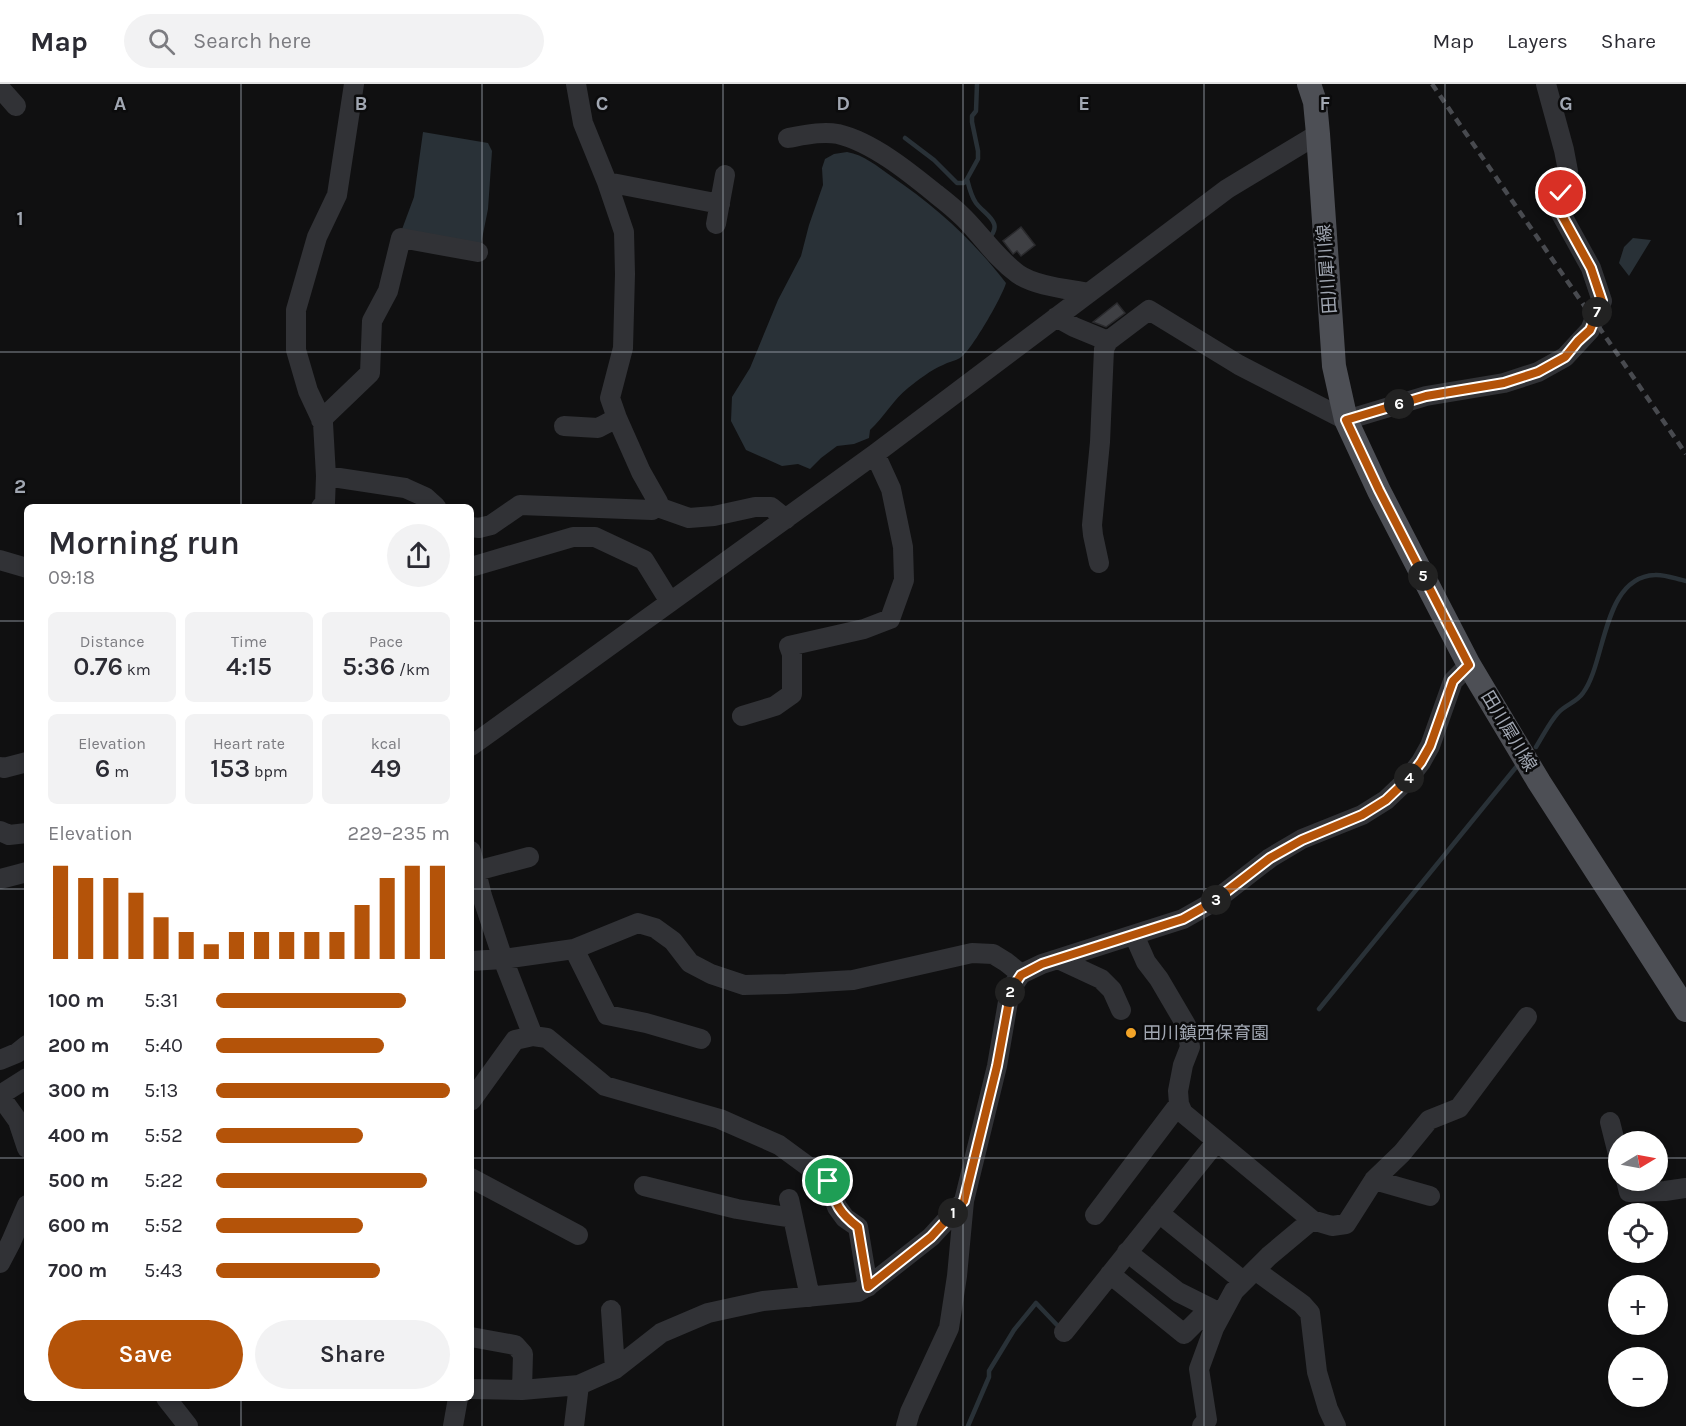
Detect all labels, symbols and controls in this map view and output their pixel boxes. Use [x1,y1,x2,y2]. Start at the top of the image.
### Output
search box [124,14,544,68]
text: Map [30,25,88,58]
icon: search [145,25,178,58]
text: Search here [193,28,311,54]
text: Map [1432,29,1474,53]
text: Layers [1507,29,1568,53]
text: Share [1601,29,1656,53]
text: A [114,92,127,115]
text: B [355,92,367,115]
text: C [596,92,608,115]
text: D [836,92,850,115]
text: E [1078,92,1090,115]
text: F [1320,92,1331,115]
text: G [1559,92,1573,115]
pin [1535,167,1586,218]
icon: check [1544,176,1577,209]
text: 1 [16,207,24,230]
street label: 田川犀川線 [1313,223,1341,315]
pin: 7 [1582,297,1612,327]
text: 7 [1593,302,1601,321]
pin: 6 [1384,389,1414,419]
text: 6 [1394,394,1404,413]
text: 2 [14,475,26,498]
text: Morning run [48,524,240,562]
button: share [387,524,450,587]
pin: 5 [1408,561,1438,591]
text: 09:18 [48,566,95,589]
text: 5 [1418,566,1428,585]
text: Distance [80,632,144,651]
text: Time [231,632,267,651]
text: Pace [369,632,403,651]
text: 0.76 [73,651,123,682]
text: 4:15 [226,651,272,682]
text: 5:36 [342,651,395,682]
text: km [123,660,151,679]
text: /km [395,660,430,679]
street label: 田川犀川線 [1476,687,1542,775]
text: Elevation [78,734,146,753]
text: Heart rate [213,734,285,753]
text: kcal [371,734,401,753]
text: 6 [95,753,110,784]
text: 153 [210,753,250,784]
text: 49 [371,753,401,784]
text: m [110,762,129,781]
text: bpm [250,762,288,781]
pin: 4 [1394,763,1424,793]
text: 4 [1404,768,1414,787]
text: Elevation [48,822,133,845]
text: 229–235 m [348,822,450,845]
pin: 3 [1201,885,1231,915]
text: 3 [1211,890,1221,909]
pin: 2 [995,977,1025,1007]
text: 2 [1005,982,1015,1001]
text: 100 m [48,989,104,1012]
text: 5:31 [144,989,178,1012]
place label: 田川鎮西保育園 [1143,1022,1269,1044]
marker: 田川鎮西保育園 [1124,1026,1138,1040]
text: 200 m [48,1034,109,1057]
text: 5:40 [144,1034,183,1057]
text: 300 m [48,1079,110,1102]
text: 5:13 [144,1079,178,1102]
text: 400 m [48,1124,109,1147]
text: 5:52 [144,1124,183,1147]
north arrow [1608,1131,1668,1191]
map controls [1608,1131,1668,1407]
pin [802,1155,853,1206]
icon: arrive [811,1164,844,1197]
text: 500 m [48,1169,109,1192]
text: 5:22 [144,1169,183,1192]
pin: 1 [938,1198,968,1228]
text: 1 [950,1203,956,1222]
button: locate [1608,1203,1668,1263]
text: 600 m [48,1214,109,1237]
text: 5:52 [144,1214,183,1237]
text: 700 m [48,1259,107,1282]
text: 5:43 [144,1259,183,1282]
button: + [1608,1275,1668,1335]
button: Save [48,1320,243,1389]
button: Share [255,1320,450,1389]
button: − [1608,1347,1668,1407]

